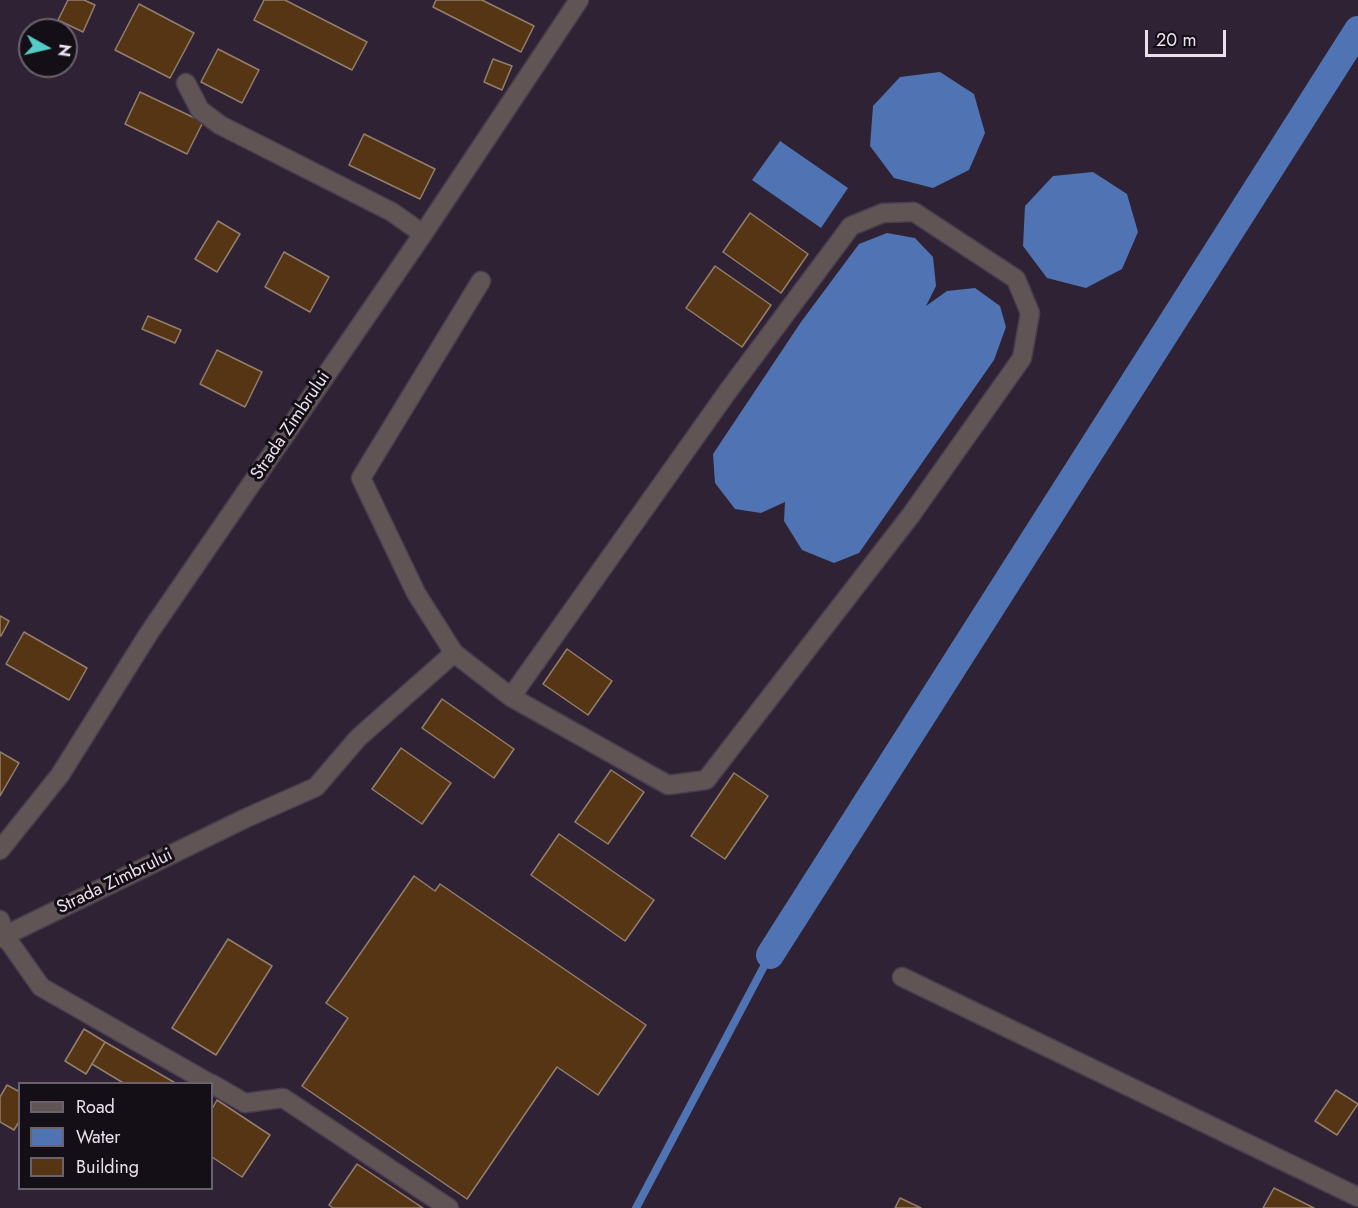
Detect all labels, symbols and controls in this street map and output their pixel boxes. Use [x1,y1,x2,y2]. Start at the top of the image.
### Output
north arrow [18,18,78,78]
scale bar [1148,18,1229,56]
text: 20 m [1156,27,1196,53]
text: N [52,42,77,58]
street label: Strada Zimbrului [247,368,335,484]
street label: Strada Zimbrului [54,845,176,919]
legend [18,1082,213,1190]
text: Road [76,1094,115,1120]
text: Water [76,1124,120,1150]
text: Building [76,1154,139,1180]

